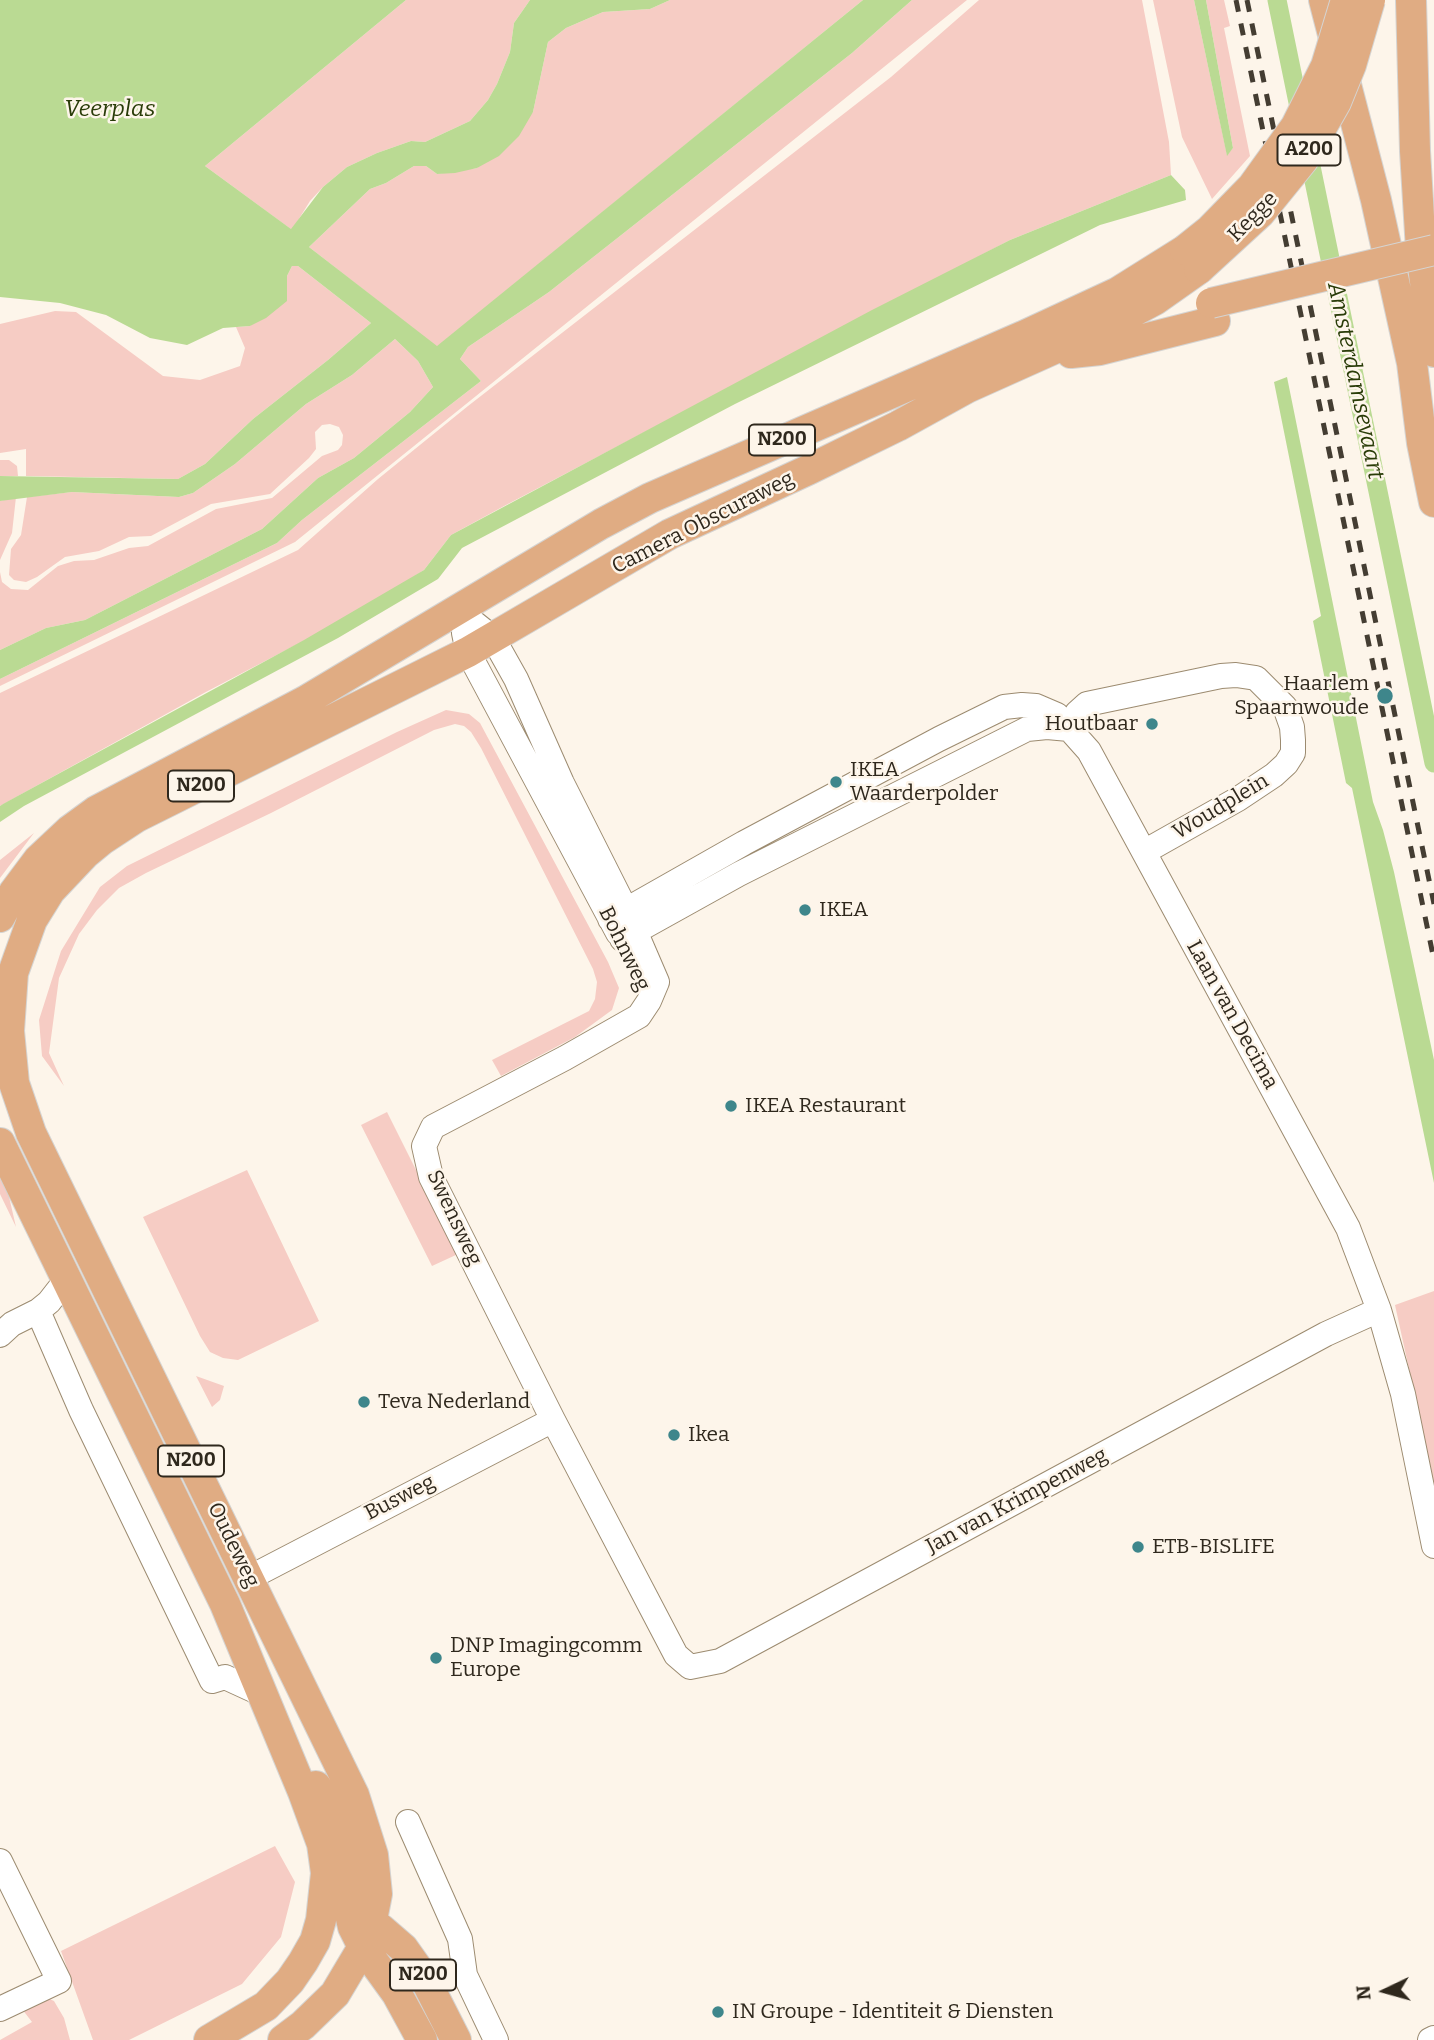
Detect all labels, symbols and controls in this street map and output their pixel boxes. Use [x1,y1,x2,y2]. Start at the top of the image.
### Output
water label: Veerplas [65,96,155,124]
road number: A200 [1278,134,1340,166]
street label: Kegge [1223,187,1283,247]
water label: Amsterdamsevaart [1321,280,1389,482]
road number: N200 [749,424,815,456]
street label: Camera Obscuraweg [608,466,798,580]
place label: Haarlem Spaarnwoude [1234,671,1369,721]
marker: Haarlem Spaarnwoude [1375,686,1395,706]
place label: Houtbaar [1045,711,1138,737]
marker: Houtbaar [1144,716,1160,732]
place label: IKEA Waarderpolder [850,757,998,807]
street label: Woudplein [1169,769,1273,845]
road number: N200 [168,771,234,802]
marker: IKEA Waarderpolder [828,774,844,790]
place label: IKEA [819,897,868,923]
marker: IKEA [797,902,813,918]
street label: Bohnweg [593,903,655,995]
street label: Laan van Decima [1181,936,1283,1094]
place label: IKEA Restaurant [745,1093,906,1119]
marker: IKEA Restaurant [723,1098,739,1114]
street label: Swensweg [421,1166,487,1270]
place label: Teva Nederland [378,1389,530,1415]
marker: Teva Nederland [356,1394,372,1410]
place label: Ikea [688,1422,730,1448]
marker: Ikea [666,1427,682,1443]
street label: Jan van Krimpenweg [922,1443,1112,1559]
road number: N200 [158,1446,224,1476]
street label: Busweg [361,1470,439,1526]
street label: Oudeweg [202,1498,264,1592]
place label: ETB-BISLIFE [1152,1534,1275,1560]
marker: ETB-BISLIFE [1130,1539,1146,1555]
place label: DNP Imagingcomm Europe [450,1633,642,1683]
marker: DNP Imagingcomm Europe [428,1650,444,1666]
north arrow [1350,1956,1420,2026]
road number: N200 [390,1960,456,1991]
text: N [1351,1985,1376,2001]
place label: IN Groupe - Identiteit & Diensten [732,1999,1053,2025]
marker: IN Groupe - Identiteit & Diensten [710,2004,726,2020]

